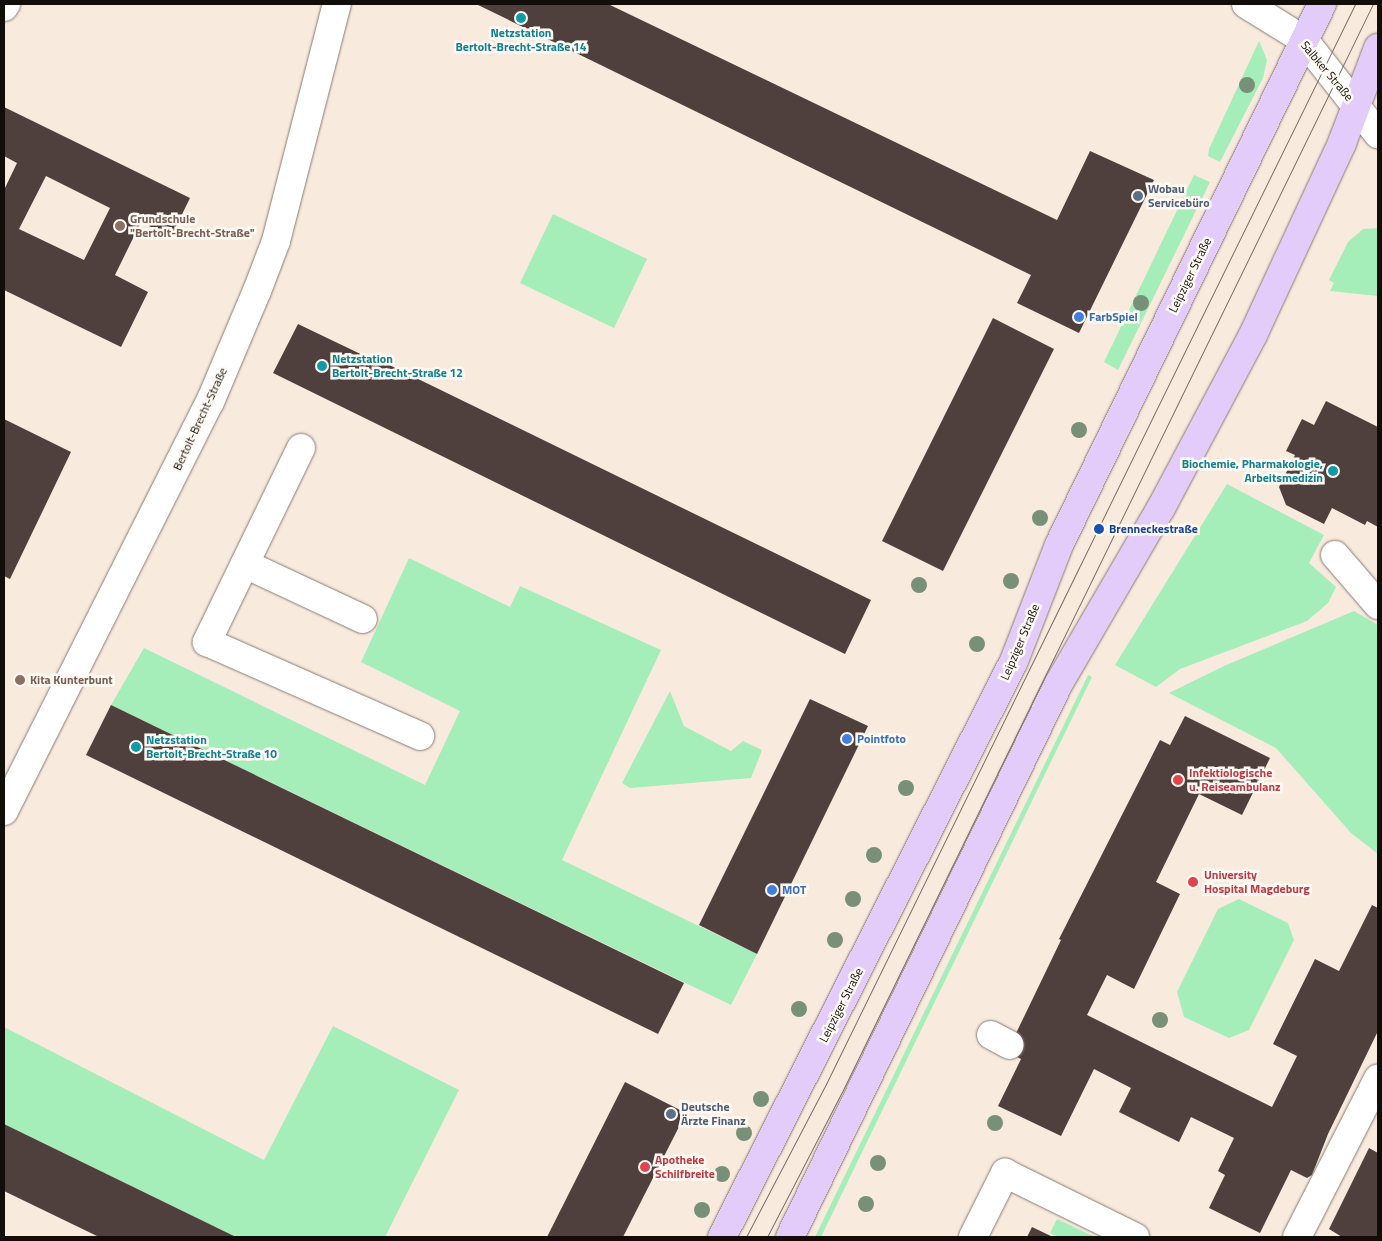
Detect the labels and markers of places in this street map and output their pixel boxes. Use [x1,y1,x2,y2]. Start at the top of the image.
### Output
marker: Netzstation Bertolt-Brecht-Straße 14 [515,12,527,24]
place label: Netzstation Bertolt-Brecht-Straße 14 [455,26,587,54]
place label: Wobau Servicebüro [1148,182,1210,210]
marker: Wobau Servicebüro [1132,190,1144,202]
place label: Grundschule "Bertolt-Brecht-Straße" [130,212,255,240]
marker: Grundschule "Bertolt-Brecht-Straße" [114,220,126,232]
place label: FarbSpiel [1089,310,1138,324]
marker: FarbSpiel [1073,311,1085,323]
place label: Netzstation Bertolt-Brecht-Straße 12 [332,352,463,380]
marker: Netzstation Bertolt-Brecht-Straße 12 [316,360,328,372]
place label: Biochemie, Pharmakologie, Arbeitsmedizin [1182,457,1323,485]
marker: Biochemie, Pharmakologie, Arbeitsmedizin [1327,465,1339,477]
place label: Brenneckestraße [1109,522,1198,536]
marker: Brenneckestraße [1093,523,1105,535]
place label: Kita Kunterbunt [30,673,113,687]
marker: Kita Kunterbunt [14,674,26,686]
place label: Pointfoto [857,732,906,746]
place label: Netzstation Bertolt-Brecht-Straße 10 [146,733,277,761]
marker: Pointfoto [841,733,853,745]
marker: Netzstation Bertolt-Brecht-Straße 10 [130,741,142,753]
place label: Infektiologische u. Reiseambulanz [1189,766,1281,794]
marker: Infektiologische u. Reiseambulanz [1171,773,1185,787]
place label: University Hospital Magdeburg [1204,868,1310,896]
marker: University Hospital Magdeburg [1186,875,1200,889]
place label: MOT [782,883,806,897]
marker: MOT [766,884,778,896]
place label: Deutsche Ärzte Finanz [681,1100,746,1128]
marker: Deutsche Ärzte Finanz [665,1108,677,1120]
place label: Apotheke Schilfbreite [655,1153,715,1181]
marker: Apotheke Schilfbreite [639,1161,651,1173]

